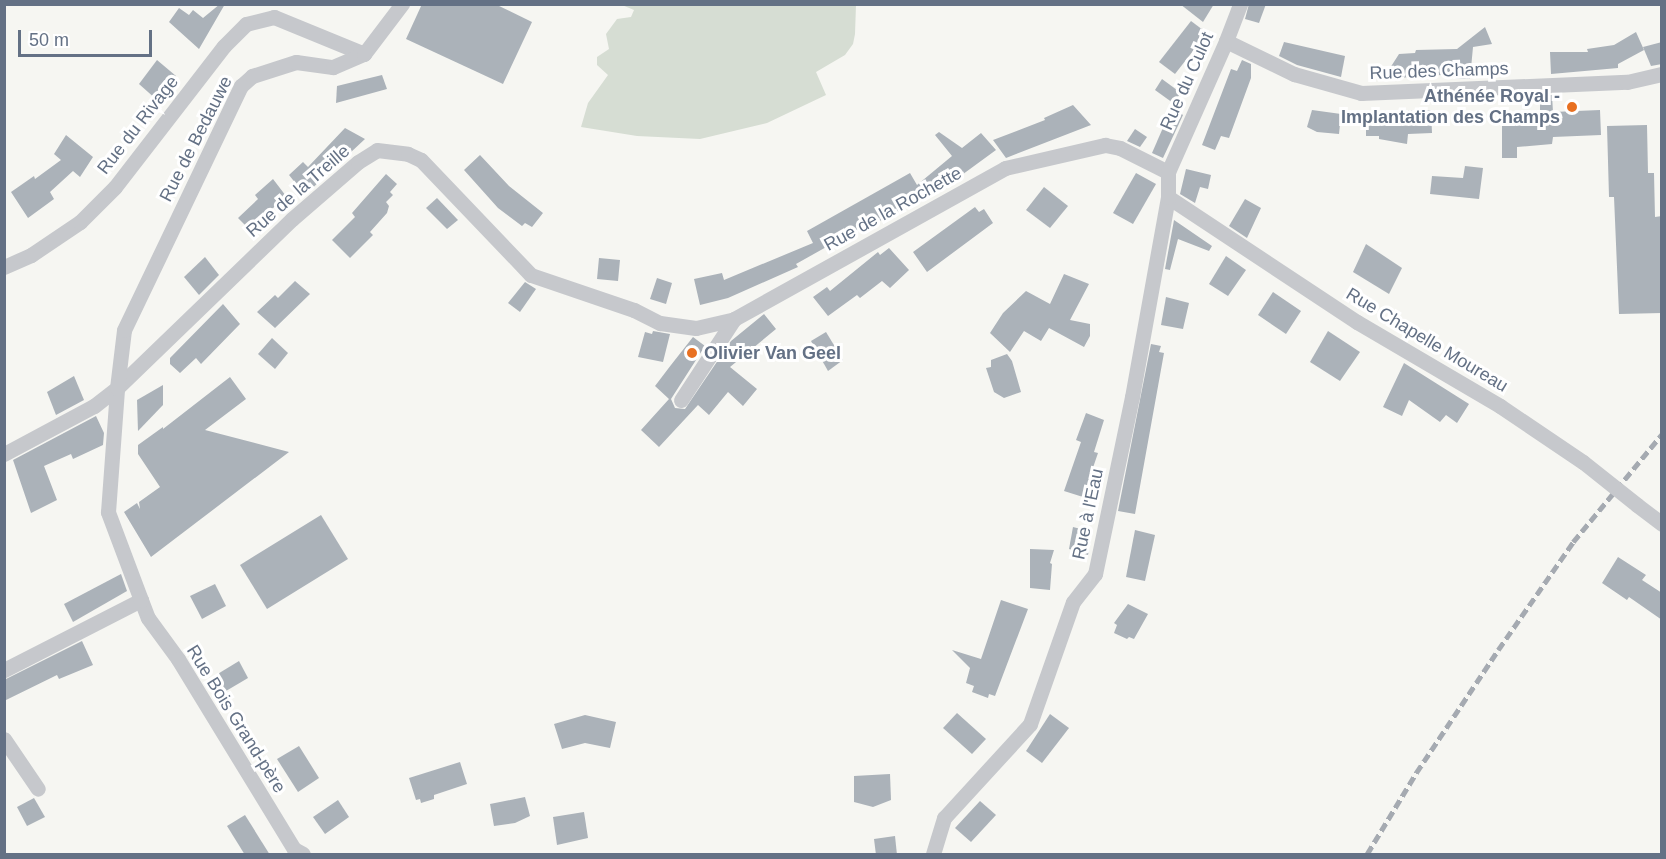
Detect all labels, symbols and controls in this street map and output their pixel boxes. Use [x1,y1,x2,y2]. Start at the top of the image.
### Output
scale bar [21,18,154,56]
street label: Rue du Culot [1156,29,1218,133]
text: 50 m [29,30,69,50]
street label: Rue des Champs [1369,58,1509,84]
street label: Rue du Rivage [93,71,183,179]
street label: Rue de Bedauwe [155,73,237,205]
place label: Athénée Royal - Implantation des Champs [1341,86,1560,128]
marker: Athénée Royal - Implantation des Champs [1565,100,1579,114]
street label: Rue de la Treille [242,140,354,242]
street label: Rue de la Rochette [820,162,966,256]
street label: Rue Chapelle Moureau [1342,283,1512,397]
place label: Olivier Van Geel [704,342,841,364]
marker: Olivier Van Geel [685,346,699,360]
street label: Rue à l'Eau [1068,467,1108,561]
street label: Rue Bois Grand-père [182,641,290,797]

